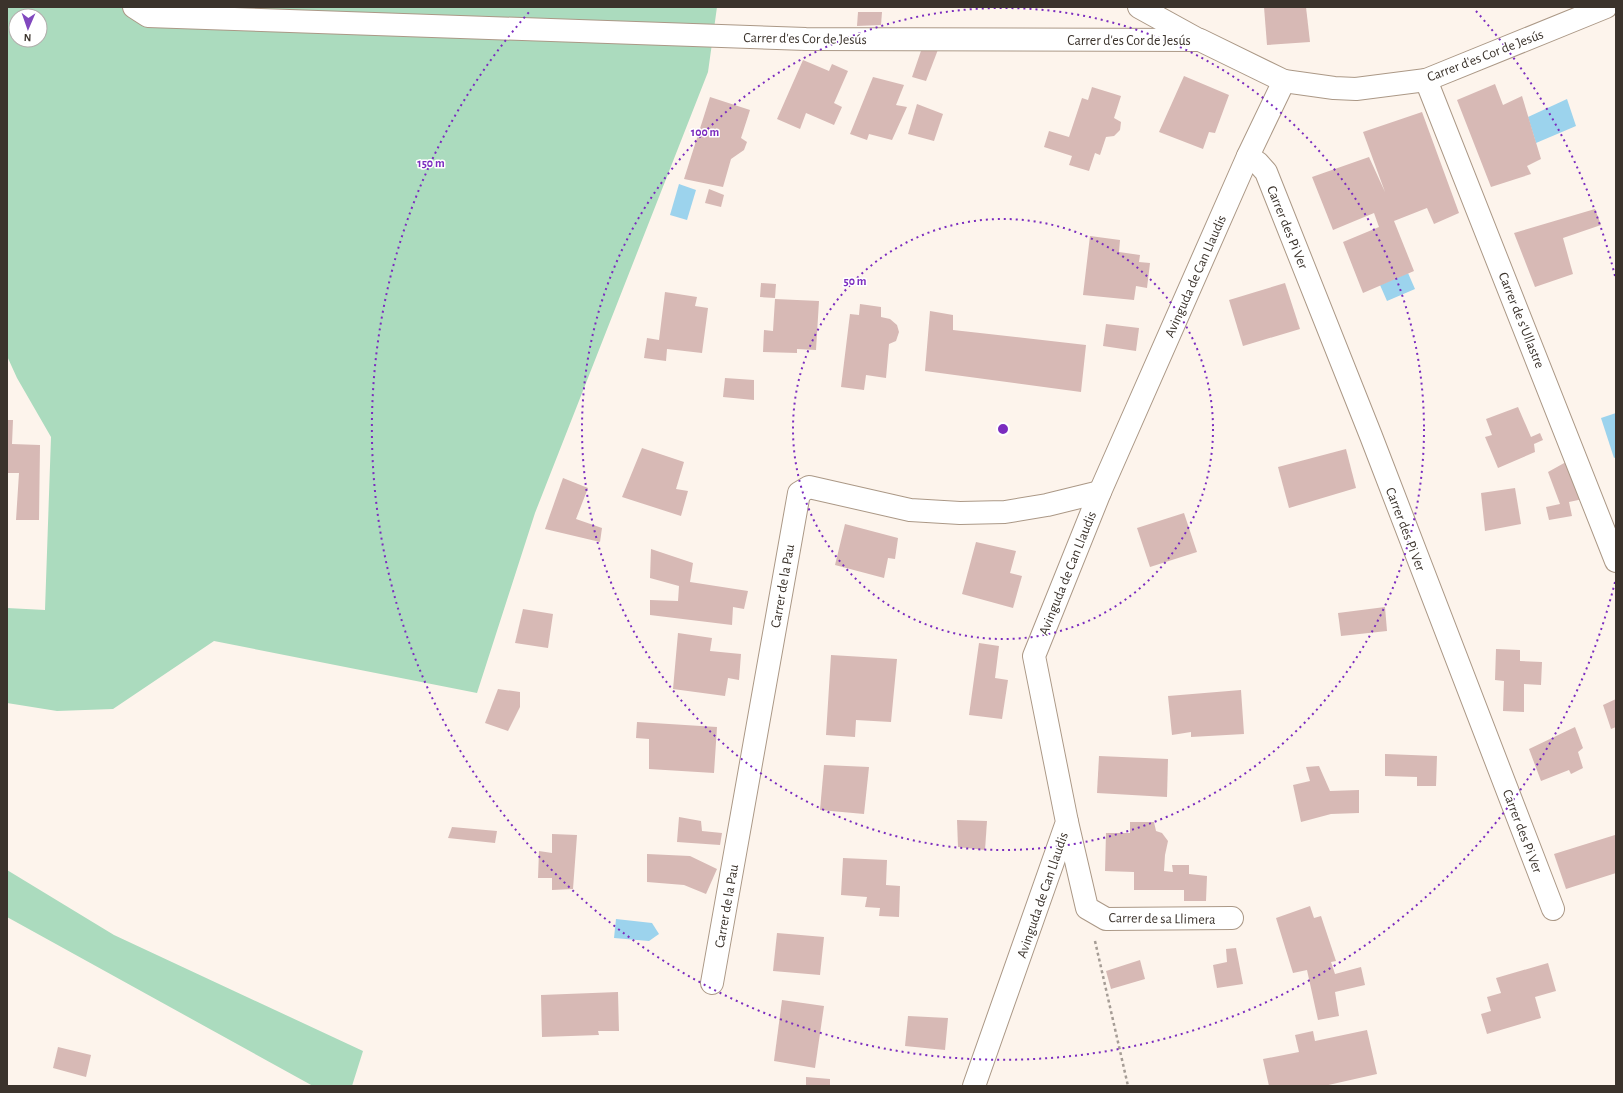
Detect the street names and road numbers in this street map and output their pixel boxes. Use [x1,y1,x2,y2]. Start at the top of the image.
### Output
street label: Carrer d'es Cor de Jesús [1425,27,1546,85]
street label: Carrer d'es Cor de Jesús [743,31,867,47]
street label: Carrer d'es Cor de Jesús [1067,34,1191,48]
street label: Carrer des Pi Ver [1264,184,1310,271]
street label: Avinguda de Can Llaudis [1163,213,1229,340]
street label: Carrer de s'Ullastre [1495,270,1547,370]
street label: Carrer des Pi Ver [1383,486,1428,574]
street label: Avinguda de Can Llaudis [1037,509,1099,637]
street label: Carrer de la Pau [769,543,797,629]
street label: Carrer des Pi Ver [1500,788,1545,876]
street label: Avinguda de Can Llaudis [1015,831,1071,960]
street label: Carrer de la Pau [713,863,741,949]
street label: Carrer de sa Llimera [1108,911,1216,927]

